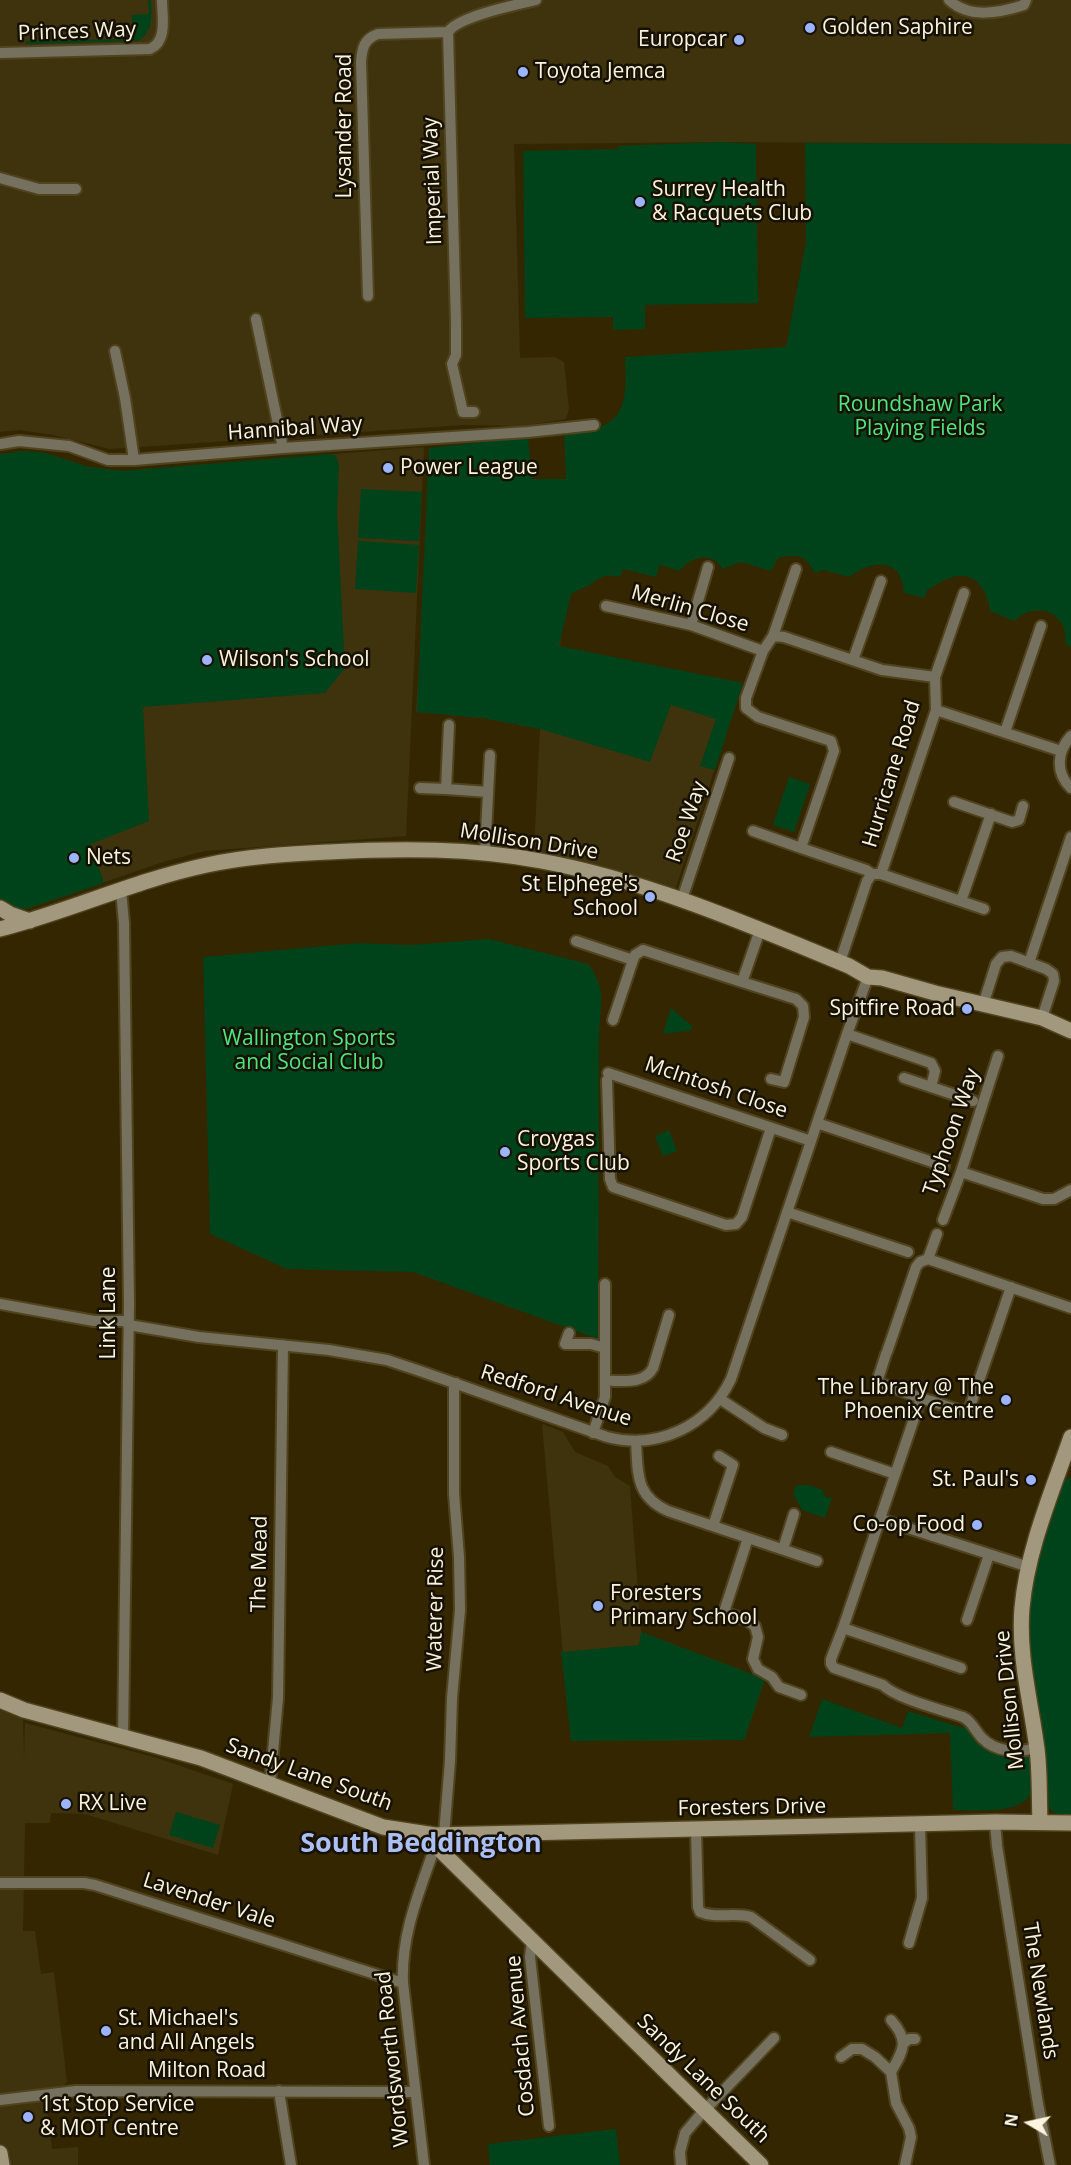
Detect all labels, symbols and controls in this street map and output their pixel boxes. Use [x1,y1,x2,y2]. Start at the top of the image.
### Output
place label: Golden Saphire [822,15,973,41]
street label: Princes Way [17,17,137,47]
marker: Golden Saphire [803,21,817,35]
place label: Europcar [638,27,727,53]
marker: Europcar [732,33,746,47]
street label: Lysander Road [332,54,358,198]
place label: Toyota Jemca [535,59,666,85]
marker: Toyota Jemca [516,65,530,79]
street label: Imperial Way [418,117,448,245]
place label: Surrey Health & Racquets Club [652,177,812,227]
marker: Surrey Health & Racquets Club [633,195,647,209]
park label: Roundshaw Park Playing Fields [838,392,1002,442]
street label: Hannibal Way [227,412,363,446]
place label: Power League [400,455,538,481]
marker: Power League [381,461,395,475]
street label: Merlin Close [628,580,752,638]
place label: Wilson's School [219,647,370,673]
marker: Wilson's School [200,653,214,667]
street label: Hurricane Road [858,697,926,851]
street label: Roe Way [661,778,713,866]
street label: Mollison Drive [458,819,600,865]
place label: Nets [86,845,131,871]
marker: Nets [67,851,81,865]
place label: St Elphege's School [521,872,638,922]
marker: St Elphege's School [643,890,657,904]
place label: Spitfire Road [830,996,955,1022]
marker: Spitfire Road [960,1002,974,1016]
park label: Wallington Sports and Social Club [223,1026,395,1076]
street label: McIntosh Close [641,1052,791,1124]
street label: Typhoon Way [918,1065,986,1199]
place label: Croygas Sports Club [517,1127,630,1177]
marker: Croygas Sports Club [498,1145,512,1159]
street label: Link Lane [96,1267,122,1359]
street label: Redford Avenue [477,1360,635,1432]
place label: The Library @ The Phoenix Centre [818,1375,994,1425]
marker: The Library @ The Phoenix Centre [999,1393,1013,1407]
place label: St. Paul's [932,1467,1019,1493]
marker: St. Paul's [1024,1473,1038,1487]
place label: Co-op Food [852,1512,965,1538]
street label: The Mead [247,1515,273,1613]
marker: Co-op Food [970,1518,984,1532]
street label: Waterer Rise [422,1546,450,1672]
place label: Foresters Primary School [610,1581,757,1631]
marker: Foresters Primary School [591,1599,605,1613]
street label: Mollison Drive [990,1629,1030,1771]
street label: Sandy Lane South [222,1733,396,1817]
place label: RX Live [78,1791,147,1817]
street label: Foresters Drive [678,1794,826,1822]
marker: RX Live [59,1797,73,1811]
district label: South Beddington [300,1828,542,1860]
street label: Lavender Vale [140,1868,278,1934]
street label: The Newlands [1017,1921,1063,2061]
street label: Cosdach Avenue [501,1954,541,2118]
street label: Wordsworth Road [371,1970,415,2148]
place label: St. Michael's and All Angels [118,2006,255,2056]
street label: Sandy Lane South [631,2009,775,2149]
marker: St. Michael's and All Angels [99,2024,113,2038]
street label: Milton Road [148,2058,266,2084]
place label: 1st Stop Service & MOT Centre [40,2092,194,2142]
north arrow [999,2093,1059,2153]
marker: 1st Stop Service & MOT Centre [21,2110,35,2124]
text: N [999,2112,1023,2128]

